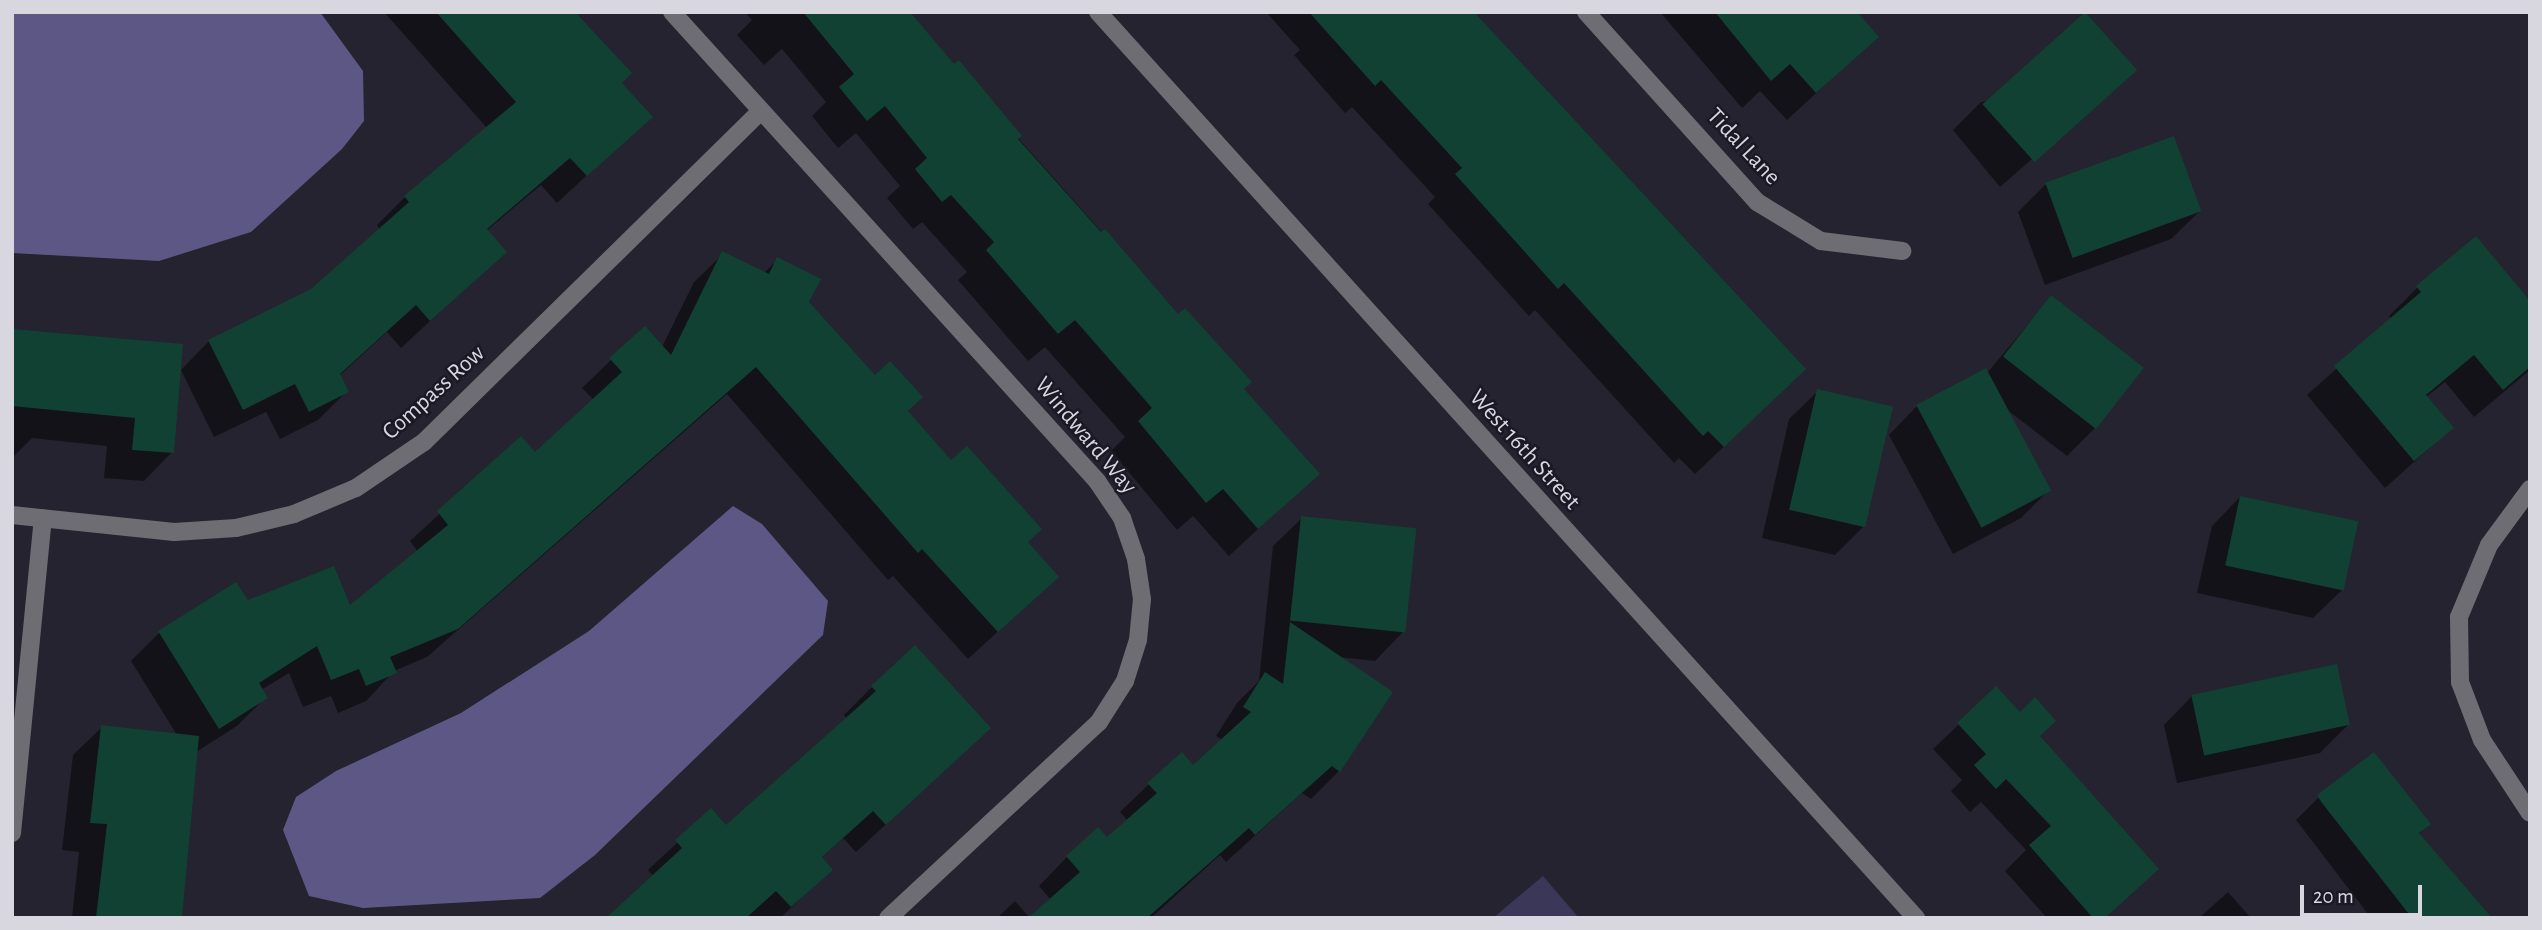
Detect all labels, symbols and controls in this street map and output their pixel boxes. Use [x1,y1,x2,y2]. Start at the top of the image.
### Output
street label: Tidal Lane [1700,102,1786,192]
street label: Compass Row [377,340,491,446]
street label: Windward Way [1028,372,1142,500]
street label: West 16th Street [1462,384,1586,516]
scale bar [2304,870,2426,914]
text: 20 m [2313,886,2354,907]

